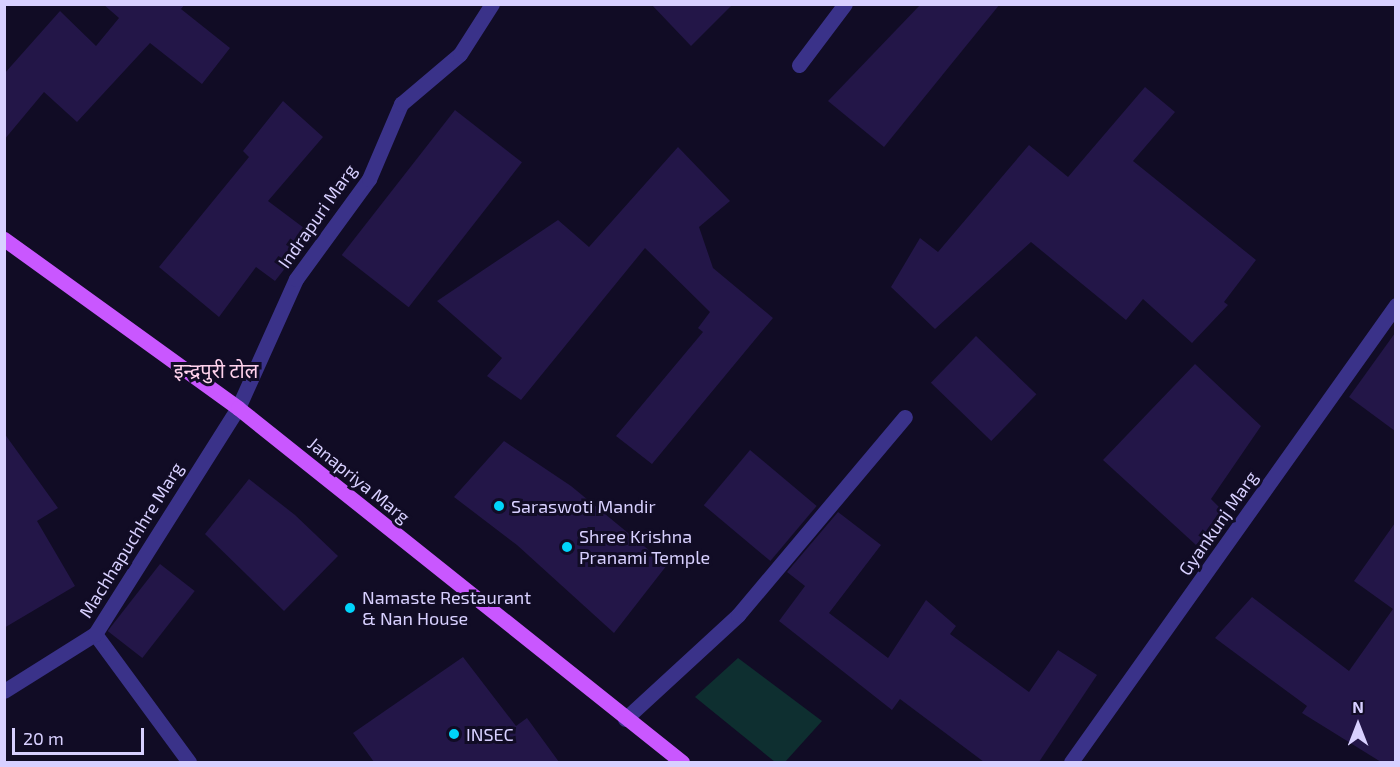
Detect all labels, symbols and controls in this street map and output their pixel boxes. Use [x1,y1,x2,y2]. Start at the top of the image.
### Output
street label: Indrapuri Marg [273,160,361,272]
district label: इन्द्रपुरी टोल [174,358,258,382]
street label: Janapriya Marg [304,432,414,528]
street label: Machhapuchhre Marg [74,458,188,622]
street label: Gyankunj Marg [1174,467,1262,579]
place label: Saraswoti Mandir [511,495,656,517]
marker: Saraswoti Mandir [492,499,506,513]
place label: Shree Krishna Pranami Temple [579,526,711,568]
marker: Shree Krishna Pranami Temple [560,540,574,554]
place label: Namaste Restaurant & Nan House [362,587,531,630]
marker: Namaste Restaurant & Nan House [343,601,357,615]
north arrow [1328,695,1388,755]
text: N [1352,697,1364,716]
scale bar [15,716,147,754]
place label: INSEC [466,723,514,745]
text: 20 m [23,727,64,749]
marker: INSEC [447,727,461,741]

